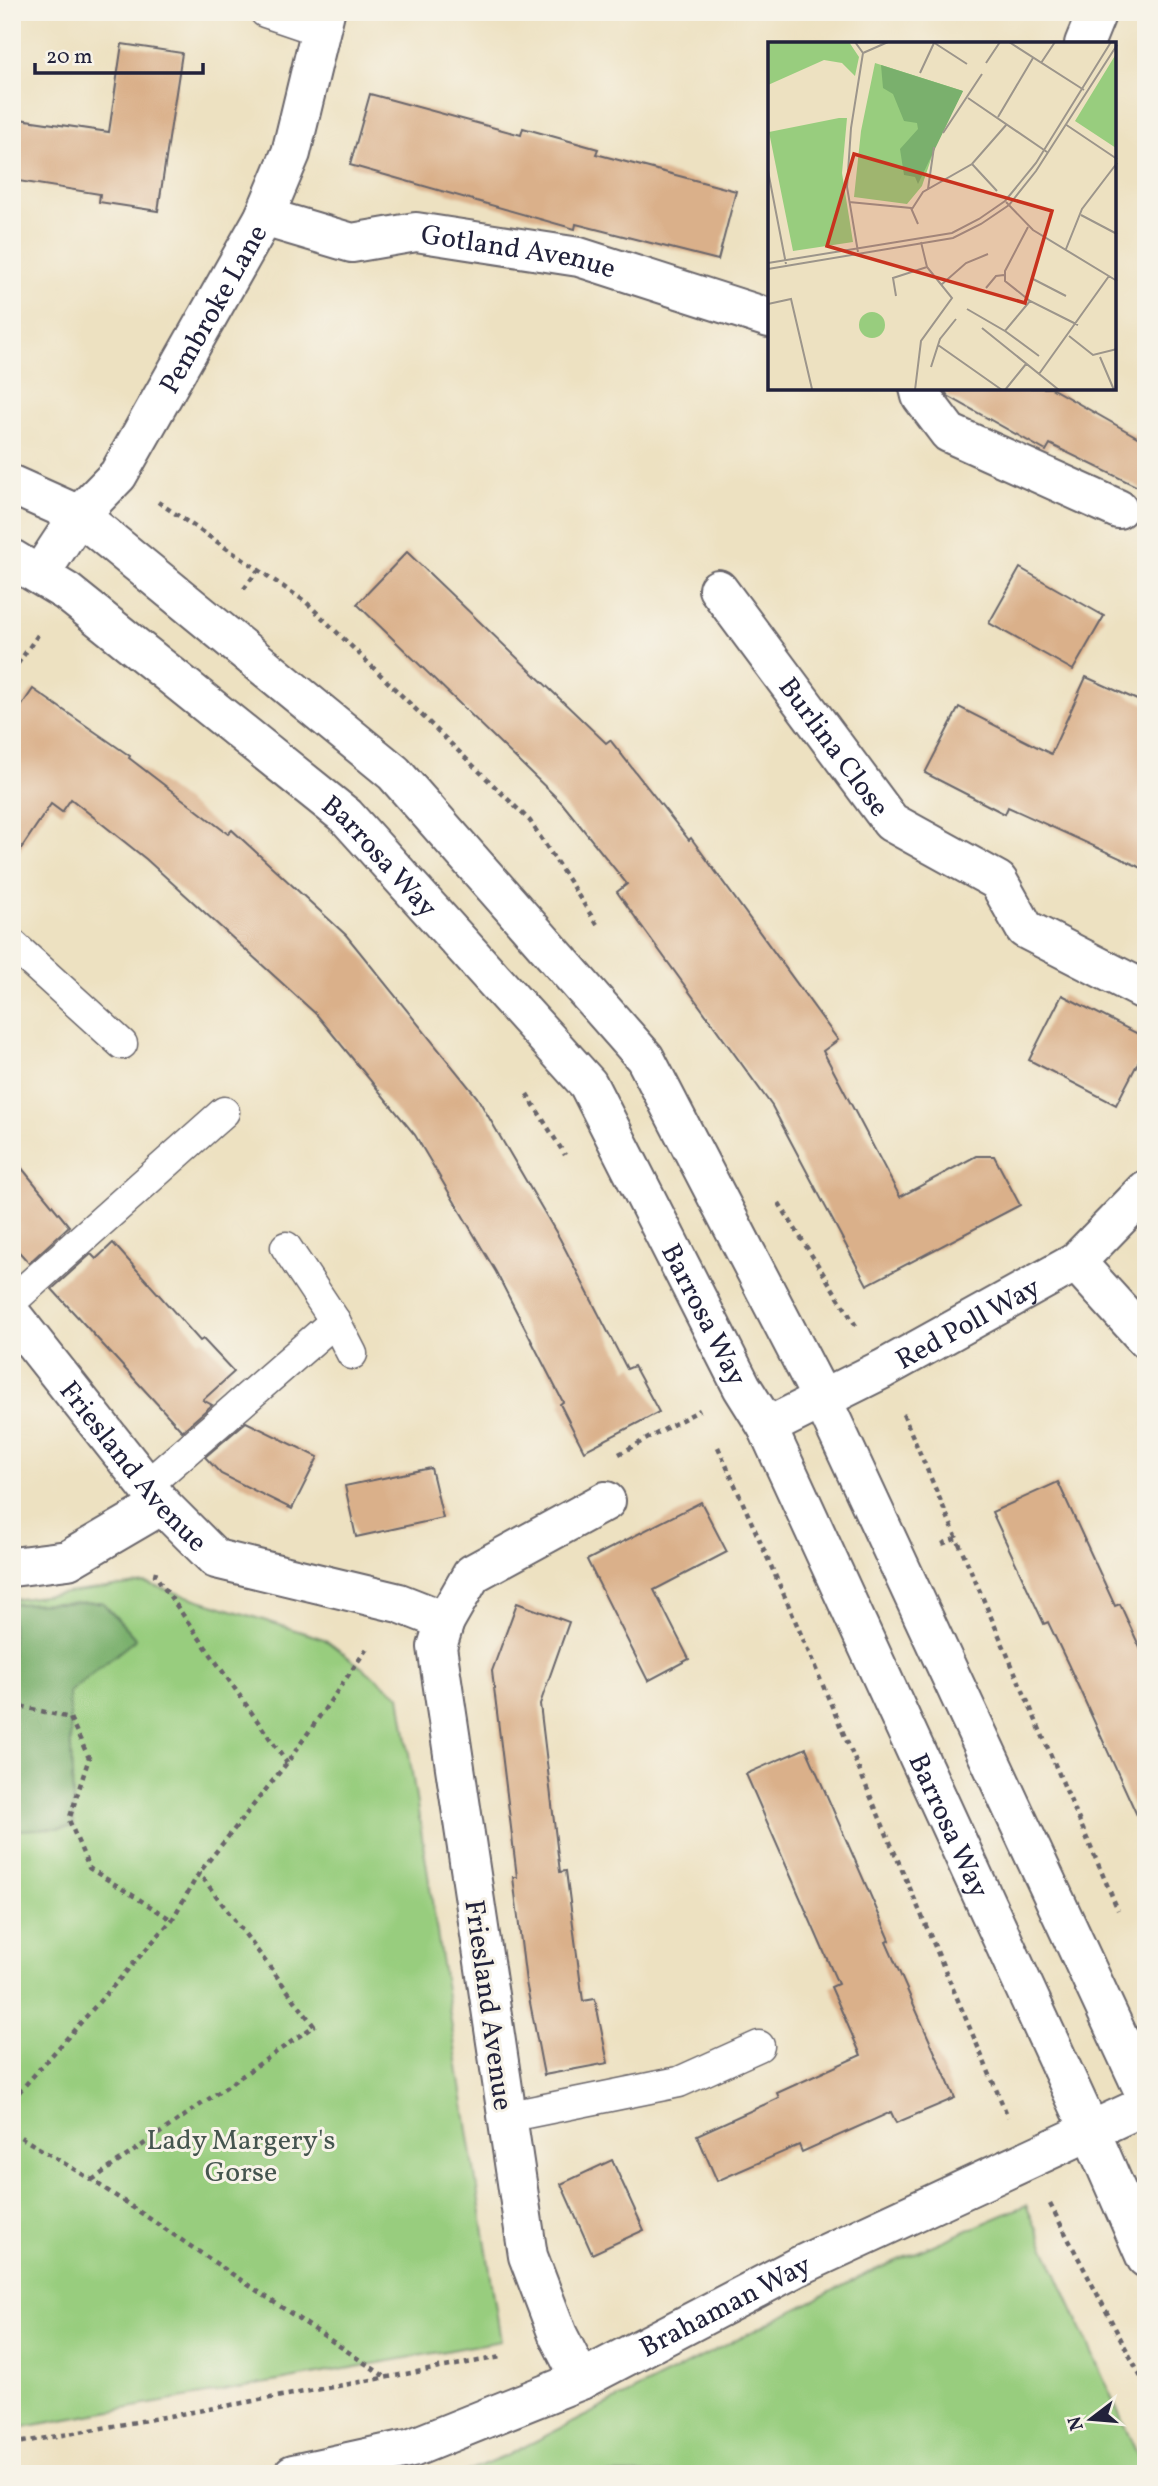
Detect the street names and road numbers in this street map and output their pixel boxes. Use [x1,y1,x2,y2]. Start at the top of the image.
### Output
street label: Gotland Avenue [418,216,620,290]
street label: Pembroke Lane [151,218,278,401]
street label: Burlina Close [768,670,898,826]
street label: Barrosa Way [312,787,445,927]
street label: Barrosa Way [650,1237,755,1393]
street label: Red Poll Way [889,1269,1048,1380]
street label: Friesland Avenue [49,1373,215,1562]
street label: Barrosa Way [898,1747,998,1904]
street label: Friesland Avenue [453,1898,522,2113]
street label: Brahaman Way [633,2246,818,2368]

